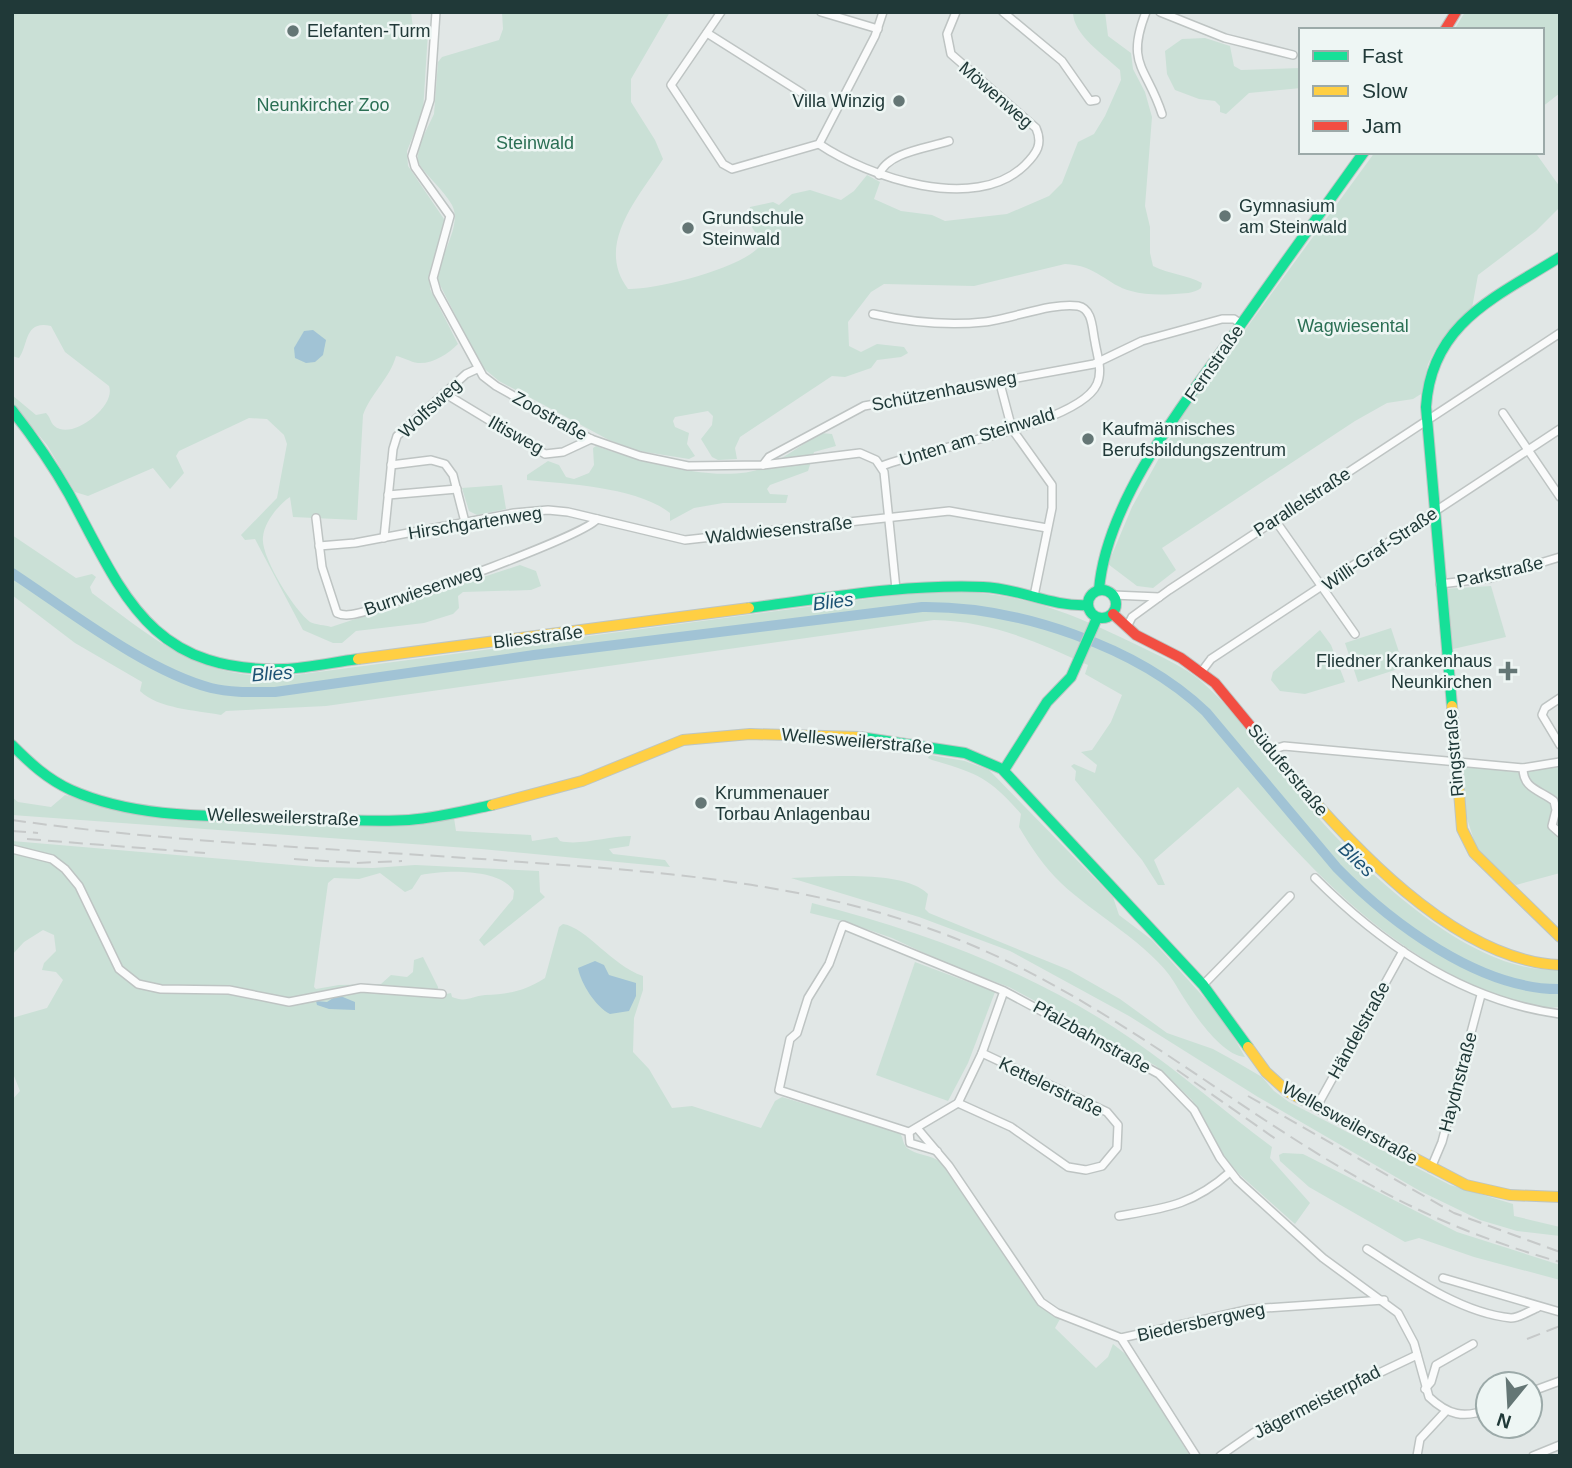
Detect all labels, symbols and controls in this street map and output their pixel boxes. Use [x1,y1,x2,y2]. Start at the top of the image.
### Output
place label: Elefanten-Turm [307,21,430,41]
marker: Elefanten-Turm [285,23,301,39]
legend [1299,28,1544,154]
text: Fast [1362,44,1403,67]
street label: Möwenweg [955,58,1037,132]
text: Slow [1362,79,1408,102]
place label: Villa Winzig [792,91,885,111]
marker: Villa Winzig [891,93,907,109]
park label: Neunkircher Zoo [256,95,390,115]
text: Jam [1362,114,1402,137]
park label: Steinwald [496,133,574,153]
place label: Gymnasium am Steinwald [1239,196,1347,237]
place label: Grundschule Steinwald [702,208,804,249]
marker: Gymnasium am Steinwald [1217,208,1233,224]
marker: Grundschule Steinwald [680,220,696,236]
park label: Wagwiesental [1297,316,1409,336]
street label: Fernstraße [1181,321,1247,405]
street label: Schützenhausweg [870,367,1018,415]
street label: Wolfsweg [395,374,465,442]
street label: Zoostraße [509,387,591,445]
street label: Unten am Steinwald [897,404,1057,470]
street label: Iltisweg [485,412,547,458]
place label: Kaufmännisches Berufsbildungszentrum [1102,419,1286,460]
marker: Kaufmännisches Berufsbildungszentrum [1080,431,1096,447]
street label: Parallelstraße [1250,463,1354,541]
street label: Hirschgartenweg [407,503,543,543]
street label: Willi-Graf-Straße [1319,503,1441,595]
street label: Waldwiesenstraße [705,512,853,548]
street label: Parkstraße [1455,552,1545,592]
street label: Burrwiesenweg [362,561,484,619]
water label: Blies [811,589,855,614]
street label: Bliesstraße [492,622,584,652]
place label: Fliedner Krankenhaus Neunkirchen [1316,651,1492,692]
marker: Fliedner Krankenhaus Neunkirchen [1498,661,1518,681]
water label: Blies [251,662,294,685]
street label: Ringstraße [1440,708,1468,798]
street label: Süduferstraße [1244,720,1332,820]
street label: Wellesweilerstraße [781,724,933,758]
place label: Krummenauer Torbau Anlagenbau [715,783,870,824]
marker: Krummenauer Torbau Anlagenbau [693,795,709,811]
street label: Wellesweilerstraße [207,804,359,830]
water label: Blies [1334,838,1379,881]
street label: Händelstraße [1324,978,1394,1082]
street label: Pfalzbahnstraße [1030,996,1154,1078]
street label: Haydnstraße [1435,1030,1481,1134]
street label: Kettelerstraße [996,1053,1106,1121]
street label: Wellesweilerstraße [1279,1077,1421,1169]
street label: Biedersbergweg [1135,1299,1267,1345]
street label: Jägermeisterpfad [1251,1362,1383,1442]
north arrow [1474,1370,1544,1440]
text: N [1494,1409,1514,1433]

